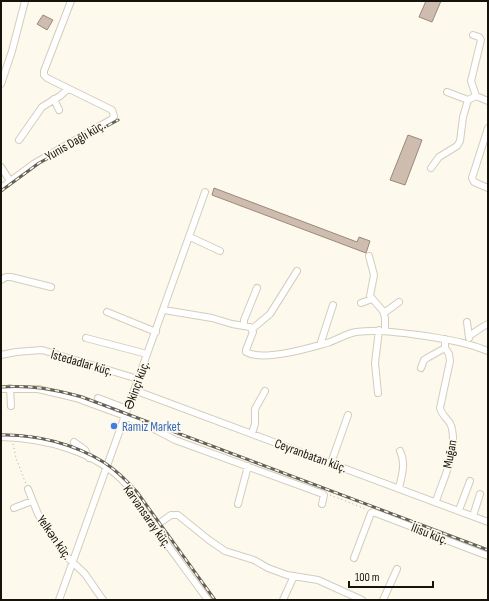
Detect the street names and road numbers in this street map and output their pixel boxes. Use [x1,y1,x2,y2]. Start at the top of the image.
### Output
street label: Yunis Dağlı küç. [43,117,108,164]
street label: İstedadlar küç. [49,346,115,379]
street label: Əkinçi küç. [121,359,153,412]
street label: Ceyranbatan küç. [272,435,349,476]
street label: Muğan [439,439,461,470]
street label: Karvansaray küç. [120,482,175,551]
street label: Yelkən küç. [33,512,75,563]
street label: İlisu küç. [409,519,451,548]

